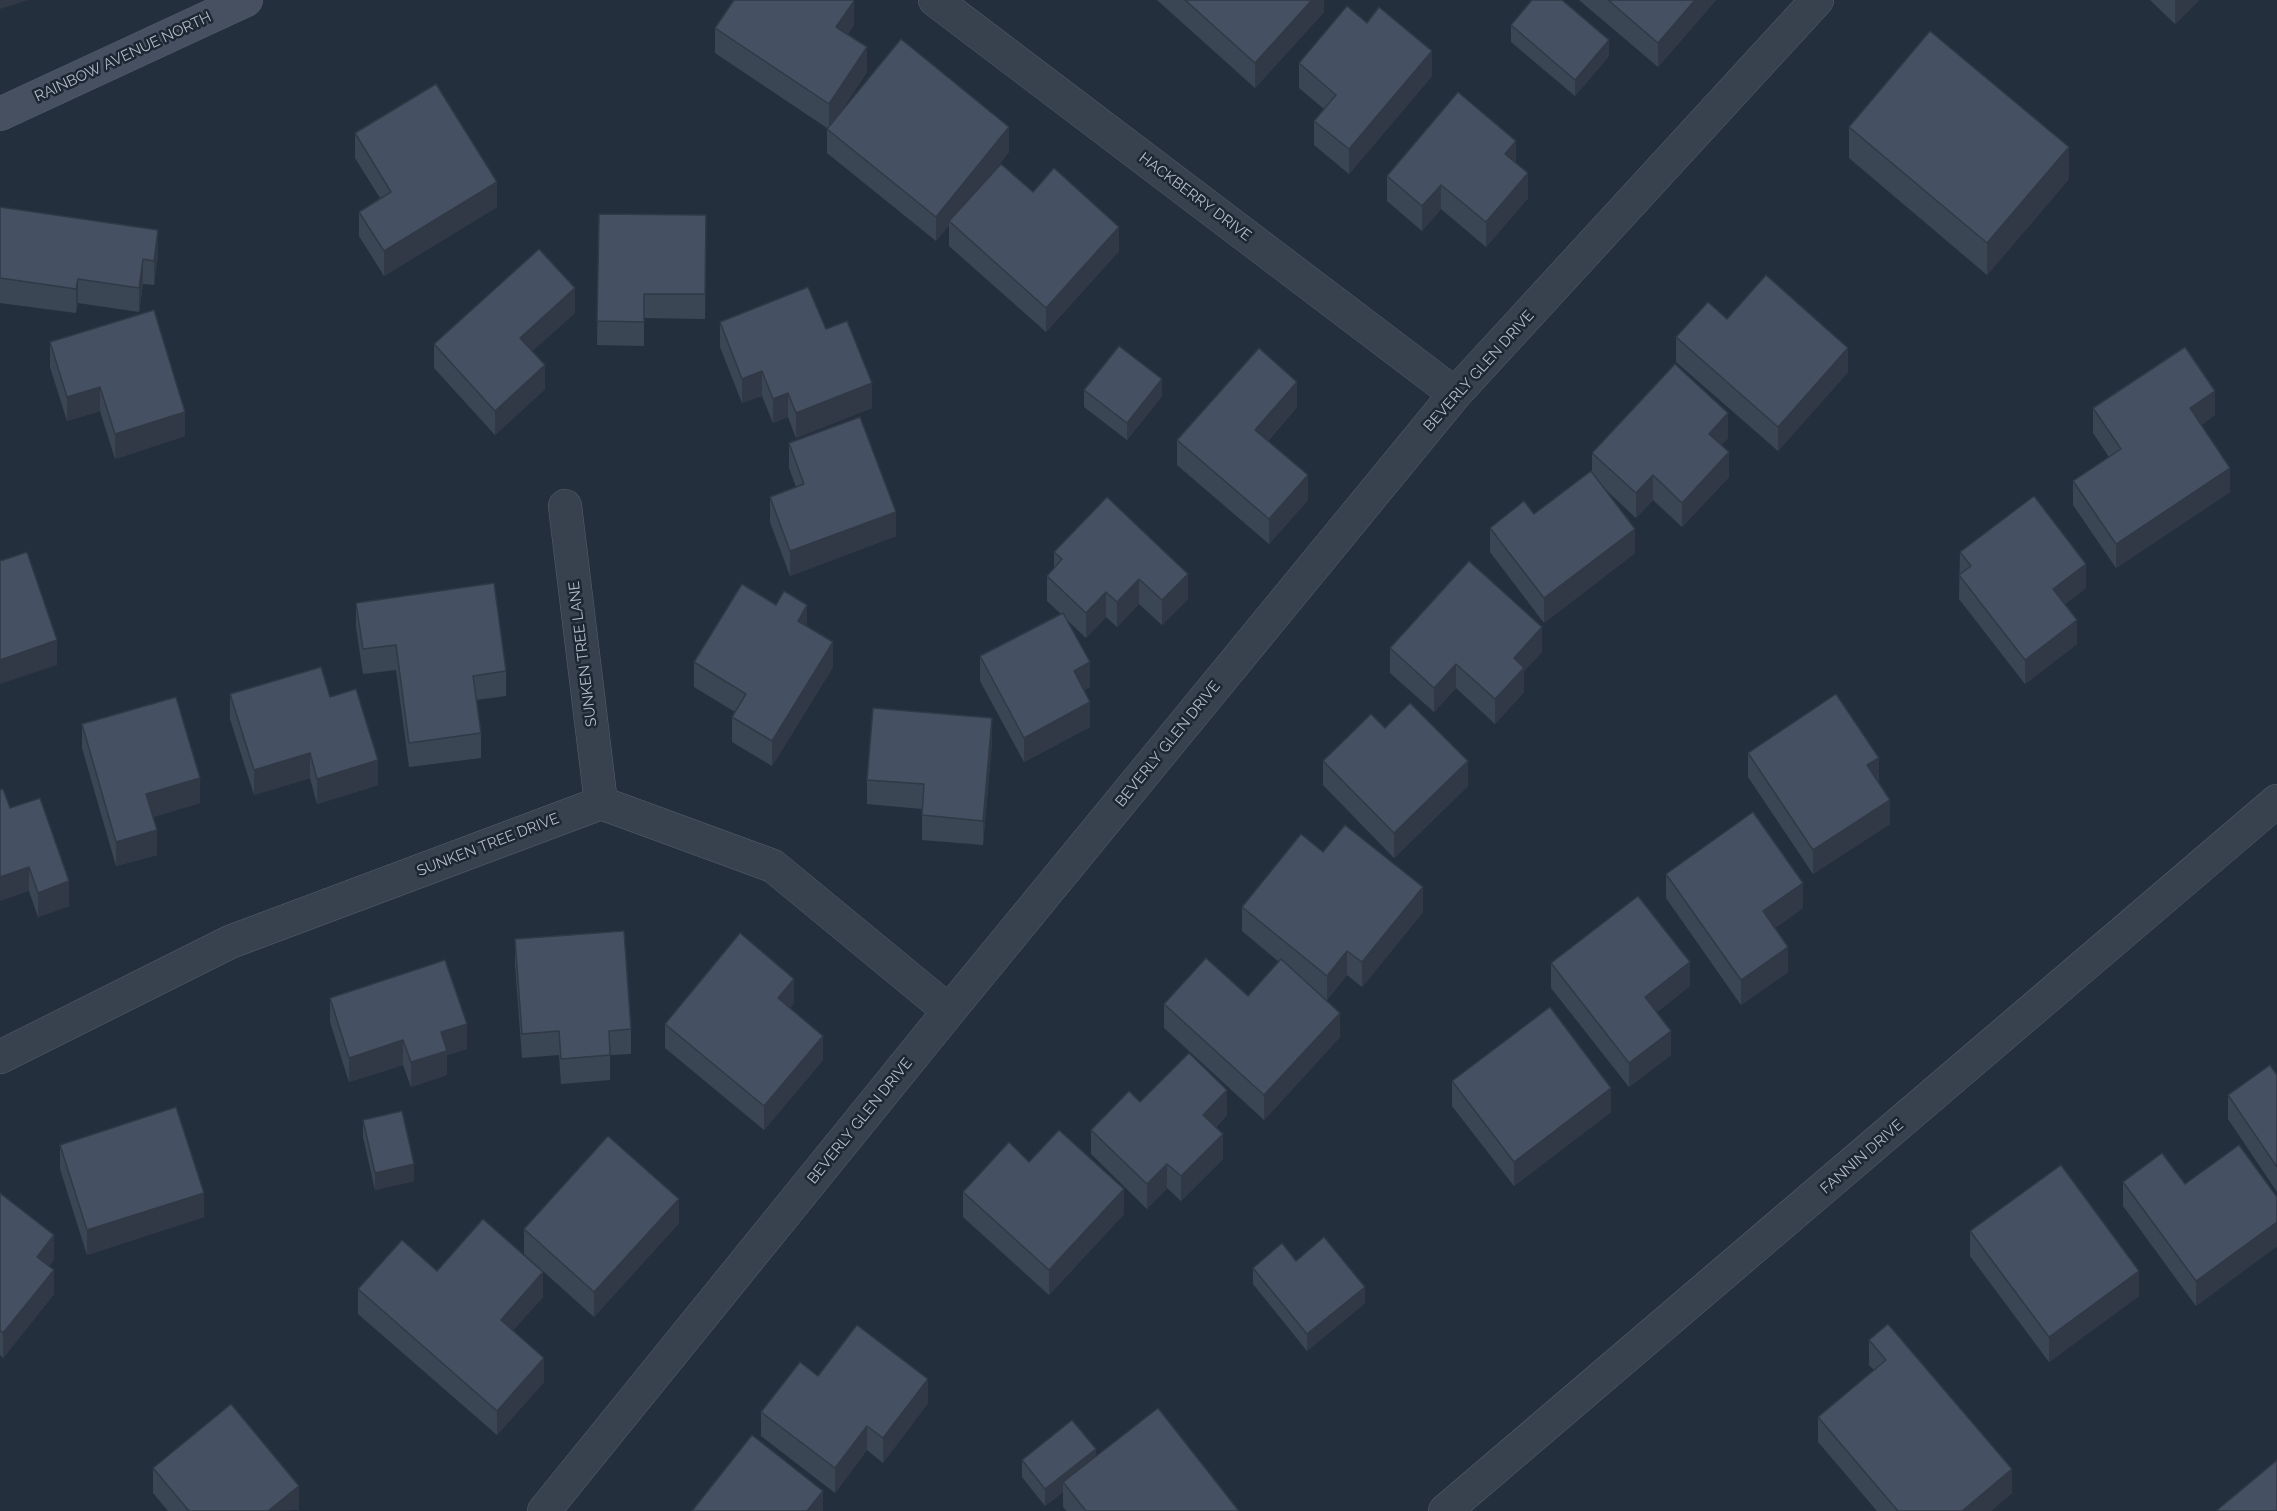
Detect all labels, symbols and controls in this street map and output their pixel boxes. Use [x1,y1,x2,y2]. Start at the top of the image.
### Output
street label: RAINBOW AVENUE NORTH [32,8,214,106]
street label: HACKBERRY DRIVE [1135,149,1255,245]
street label: BEVERLY GLEN DRIVE [1420,307,1538,435]
street label: SUNKEN TREE LANE [565,580,601,728]
street label: BEVERLY GLEN DRIVE [1112,678,1224,810]
street label: SUNKEN TREE DRIVE [414,810,562,880]
street label: BEVERLY GLEN DRIVE [804,1055,916,1187]
street label: FANNIN DRIVE [1817,1116,1907,1198]

